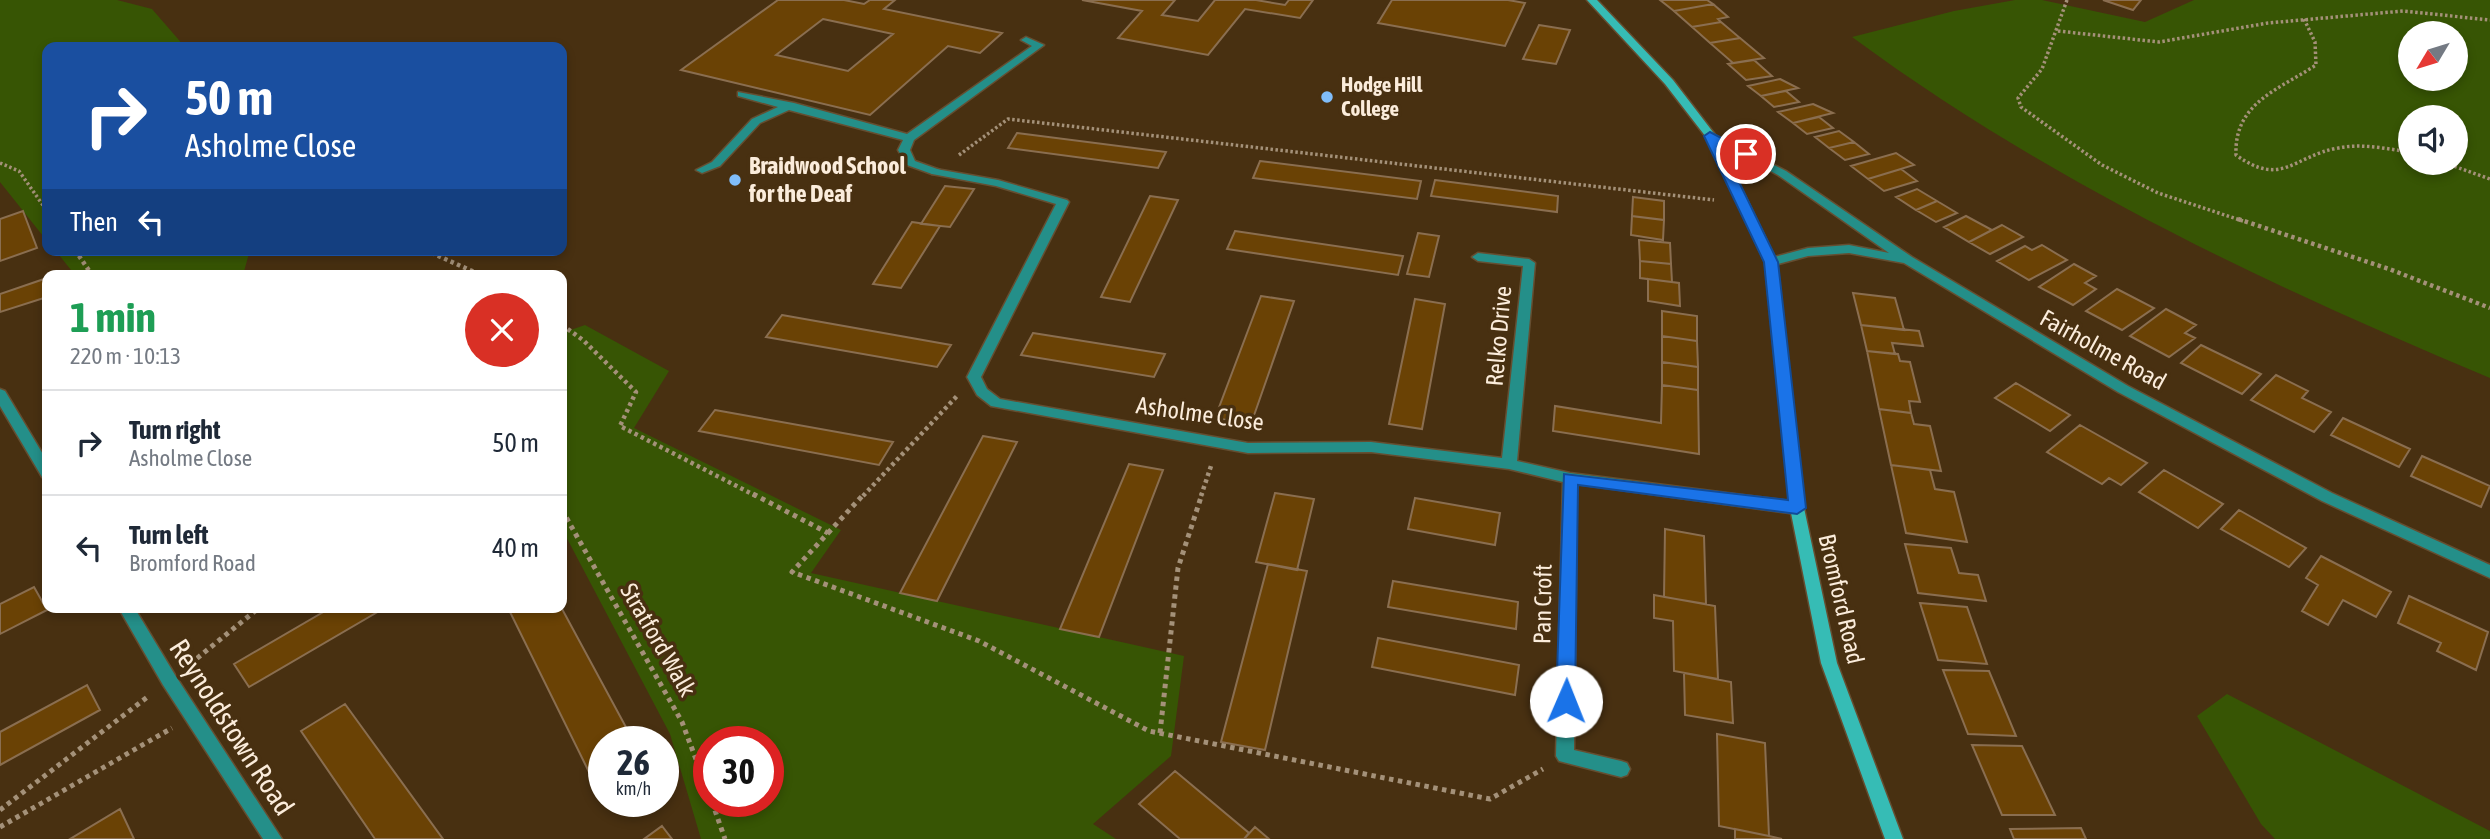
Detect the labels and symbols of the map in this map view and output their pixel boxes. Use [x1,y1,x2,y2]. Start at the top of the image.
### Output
north arrow [2398,21,2468,91]
place label: Hodge Hill College [1341,72,1423,120]
marker: Hodge Hill College [1319,89,1335,105]
pin [1716,124,1776,184]
place label: Braidwood School for the Deaf [748,152,907,207]
marker: Braidwood School for the Deaf [727,172,743,188]
street label: Relko Drive [1481,285,1516,387]
street label: Fairholme Road [2036,304,2171,395]
street label: Asholme Close [1135,391,1266,436]
street label: Bromford Road [1813,531,1870,666]
street label: Pan Croft [1528,564,1557,644]
street label: Stratford Walk [615,578,702,701]
street label: Reynoldstown Road [163,633,301,821]
position arrow [1529,664,1603,738]
speed limit sign: 30 [693,726,784,817]

